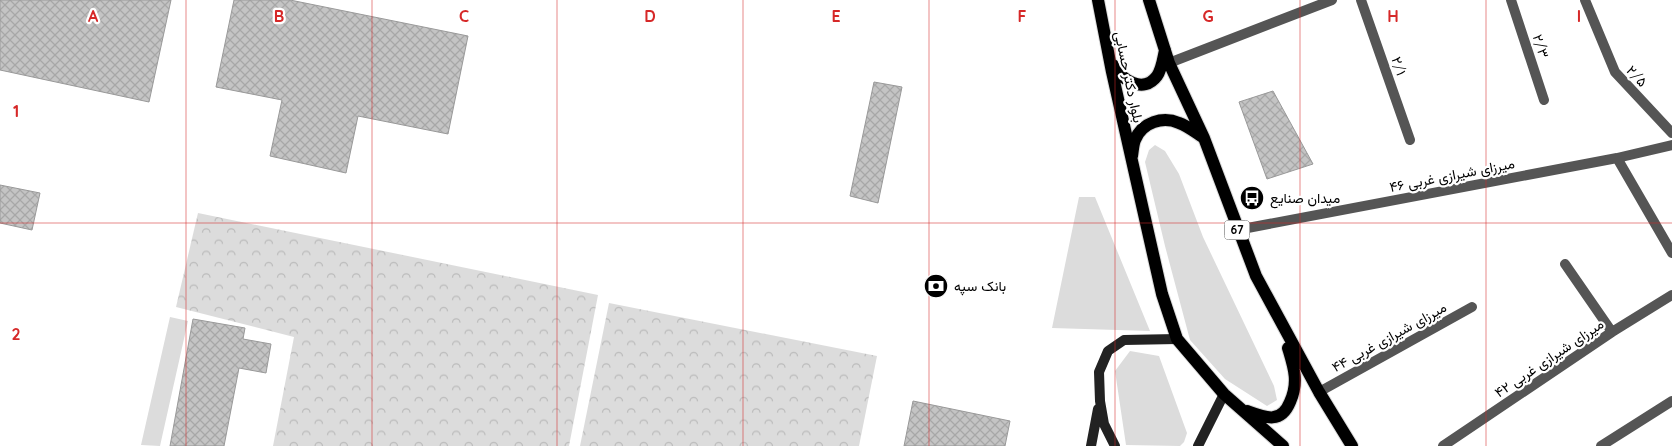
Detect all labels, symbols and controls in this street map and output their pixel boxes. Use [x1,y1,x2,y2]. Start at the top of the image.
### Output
text: A [88,6,99,26]
text: B [274,6,284,26]
text: C [459,6,469,26]
text: D [644,6,656,26]
text: E [831,6,841,26]
text: F [1018,6,1027,26]
text: G [1202,6,1214,26]
text: H [1387,6,1399,26]
text: I [1577,6,1581,26]
street label: بلوار دکتر حسابی [1111,30,1147,124]
street label: ۲/۳ [1529,32,1553,60]
street label: ۲/۱ [1387,54,1411,78]
street label: ۲/۵ [1623,61,1651,91]
text: 1 [13,101,19,121]
street label: میرزای شیرازی غربی ۴۶ [1388,154,1516,196]
bus stop icon: میدان صنایع [1239,185,1265,211]
place label: میدان صنایع [1270,189,1340,209]
road number: 67 [1224,220,1250,240]
bank icon: بانک سپه [923,273,949,299]
place label: بانک سپه [954,277,1006,296]
street label: میرزای شیرازی غربی ۴۴ [1328,298,1450,376]
street label: میرزای شیرازی غربی ۴۲ [1491,315,1607,401]
text: 2 [11,324,21,344]

